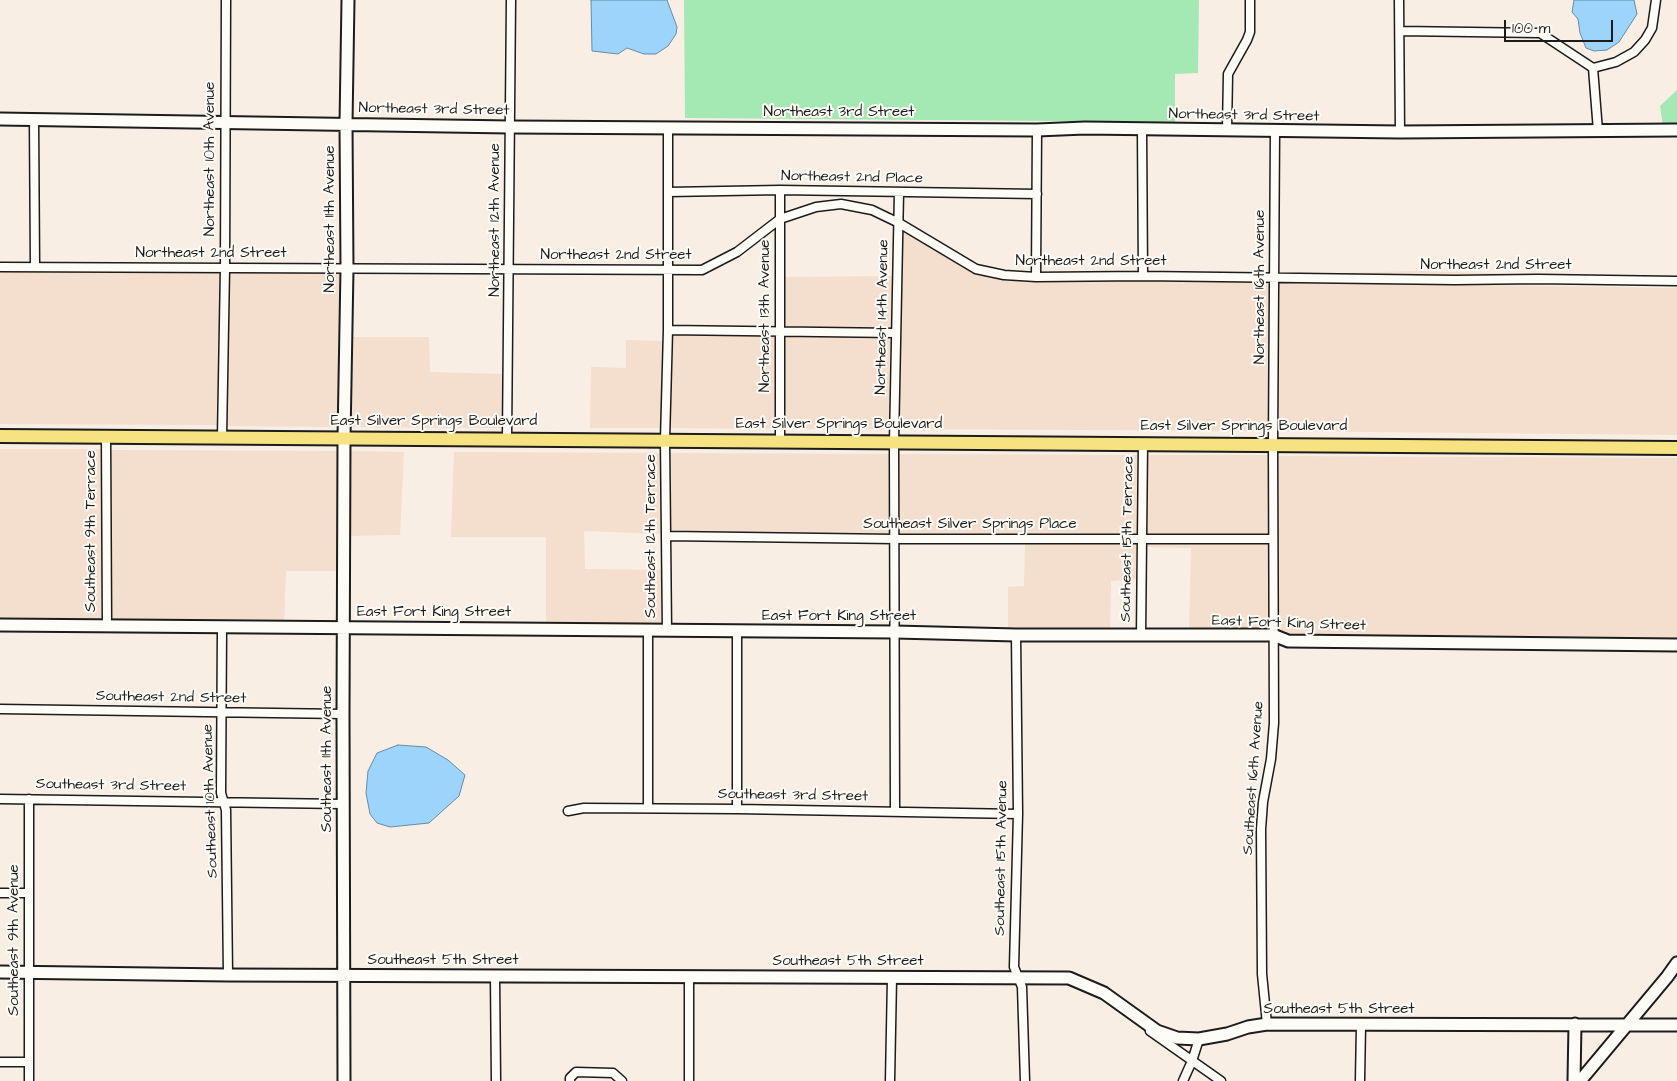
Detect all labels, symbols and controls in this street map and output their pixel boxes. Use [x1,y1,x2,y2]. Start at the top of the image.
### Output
scale bar [1507,10,1616,42]
text: 100 m [1512,18,1551,39]
street label: Northeast 10th Avenue [202,82,220,236]
street label: Northeast 3rd Street [358,100,510,120]
street label: Northeast 3rd Street [764,104,914,122]
street label: Northeast 3rd Street [1168,106,1320,126]
street label: Northeast 12th Avenue [487,143,505,297]
street label: Northeast 11th Avenue [322,145,340,293]
street label: Northeast 2nd Place [781,168,923,188]
street label: Northeast 16th Avenue [1252,210,1270,364]
street label: Northeast 14th Avenue [873,239,893,395]
street label: Northeast 13th Avenue [757,240,775,392]
street label: Northeast 2nd Street [135,245,287,263]
street label: Northeast 2nd Street [540,247,692,265]
street label: Northeast 2nd Street [1015,253,1167,271]
street label: Northeast 2nd Street [1420,257,1572,275]
street label: East Silver Springs Boulevard [331,413,537,431]
street label: East Silver Springs Boulevard [736,416,942,434]
street label: East Silver Springs Boulevard [1141,418,1347,436]
street label: Southeast 9th Terrace [83,450,101,612]
street label: Southeast 12th Terrace [643,454,661,618]
street label: Southeast 15th Terrace [1118,456,1138,622]
street label: Southeast Silver Springs Place [863,516,1077,534]
street label: East Fort King Street [357,604,511,622]
street label: East Fort King Street [762,608,916,626]
street label: East Fort King Street [1212,612,1366,636]
street label: Southeast 11th Avenue [319,686,337,832]
street label: Southeast 2nd Street [96,688,246,708]
street label: Southeast 16th Avenue [1240,701,1268,855]
street label: Southeast 10th Avenue [199,724,223,878]
street label: Southeast 3rd Street [36,776,186,796]
street label: Southeast 15th Avenue [992,780,1012,936]
street label: Southeast 3rd Street [718,786,868,806]
street label: Southeast 9th Avenue [6,864,24,1016]
street label: Southeast 5th Street [368,952,518,970]
street label: Southeast 5th Street [773,953,923,971]
street label: Southeast 5th Street [1264,1001,1414,1019]

